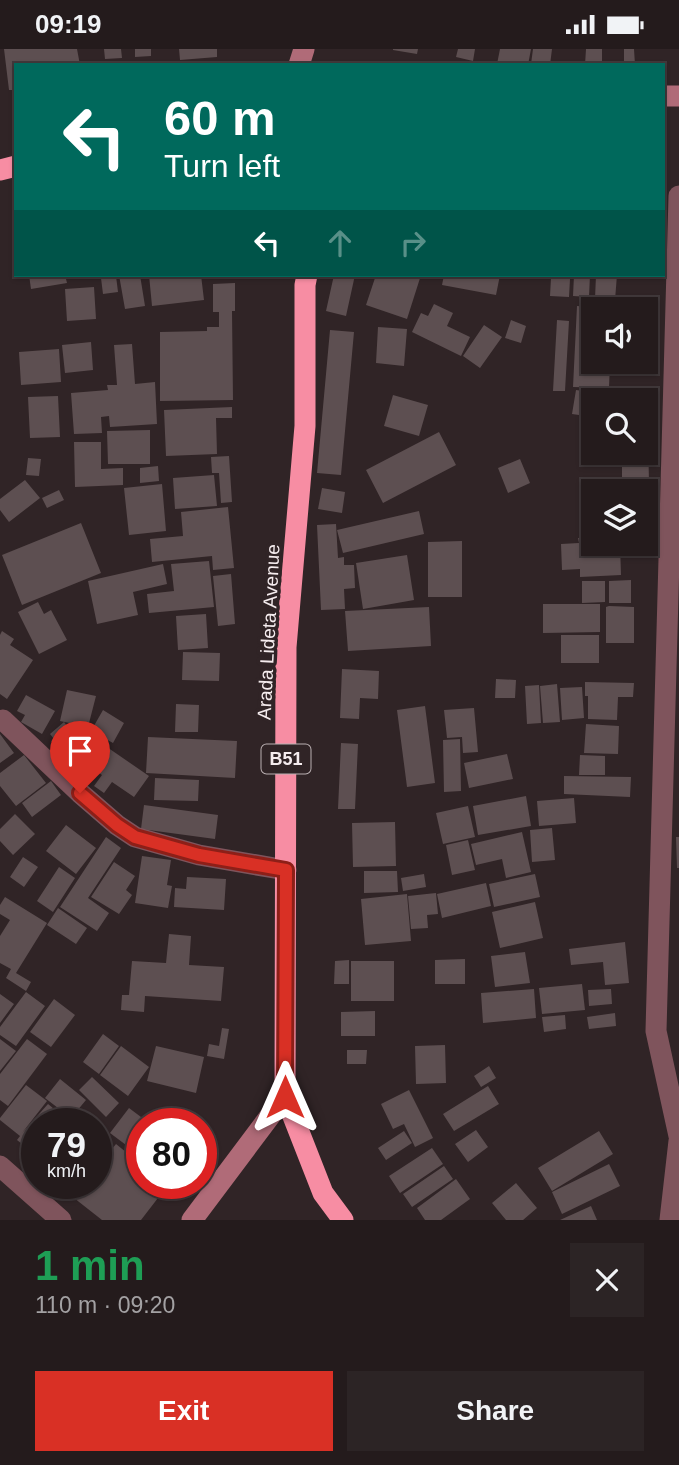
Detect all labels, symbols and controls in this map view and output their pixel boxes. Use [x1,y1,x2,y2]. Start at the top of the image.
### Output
text: 09:19 [35,9,102,39]
icon: left [49,91,140,182]
text: 60 m [164,91,276,145]
text: Turn left [164,148,280,184]
icon: left [248,224,286,262]
icon: ahead [321,224,359,262]
icon: right [394,224,432,262]
map controls [581,297,658,556]
button: sound [581,297,658,374]
button: search [581,388,658,465]
button: layers [581,479,658,556]
street label: Arada Lideta Avenue [253,544,284,720]
pin [50,721,110,793]
icon: arrive [61,732,99,770]
road number: B51 [262,745,310,773]
position arrow [248,1060,322,1134]
speed limit sign: 80 [126,1108,217,1199]
text: 79 [47,1125,86,1164]
text: km/h [47,1161,86,1181]
text: 1 min [35,1242,145,1289]
button: close [570,1243,644,1317]
text: 110 m · 09:20 [35,1292,175,1318]
button: Exit [35,1371,333,1451]
button: Share [347,1371,644,1451]

